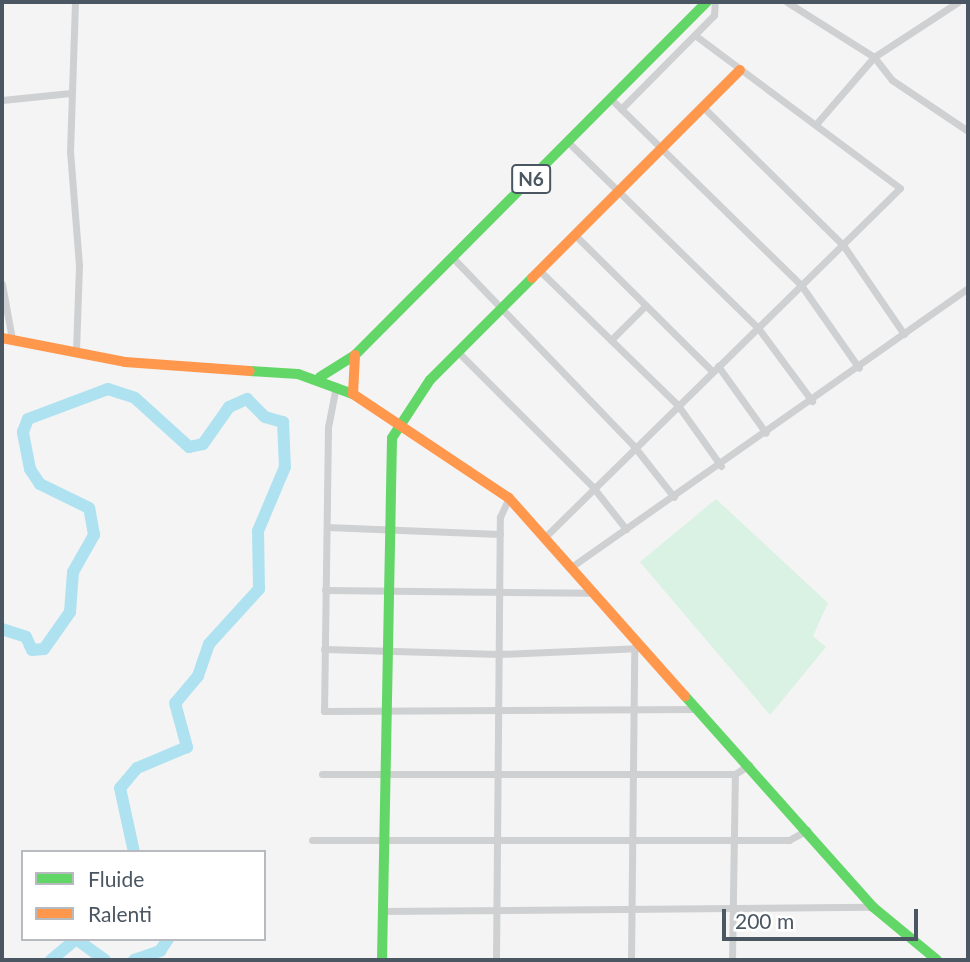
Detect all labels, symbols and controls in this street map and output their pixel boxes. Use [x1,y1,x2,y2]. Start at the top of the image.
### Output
road number: N6 [510,164,552,195]
legend [21,850,266,941]
text: Fluide [88,866,144,891]
scale bar [725,895,921,939]
text: Ralenti [88,901,152,926]
text: 200 m [735,908,794,933]

